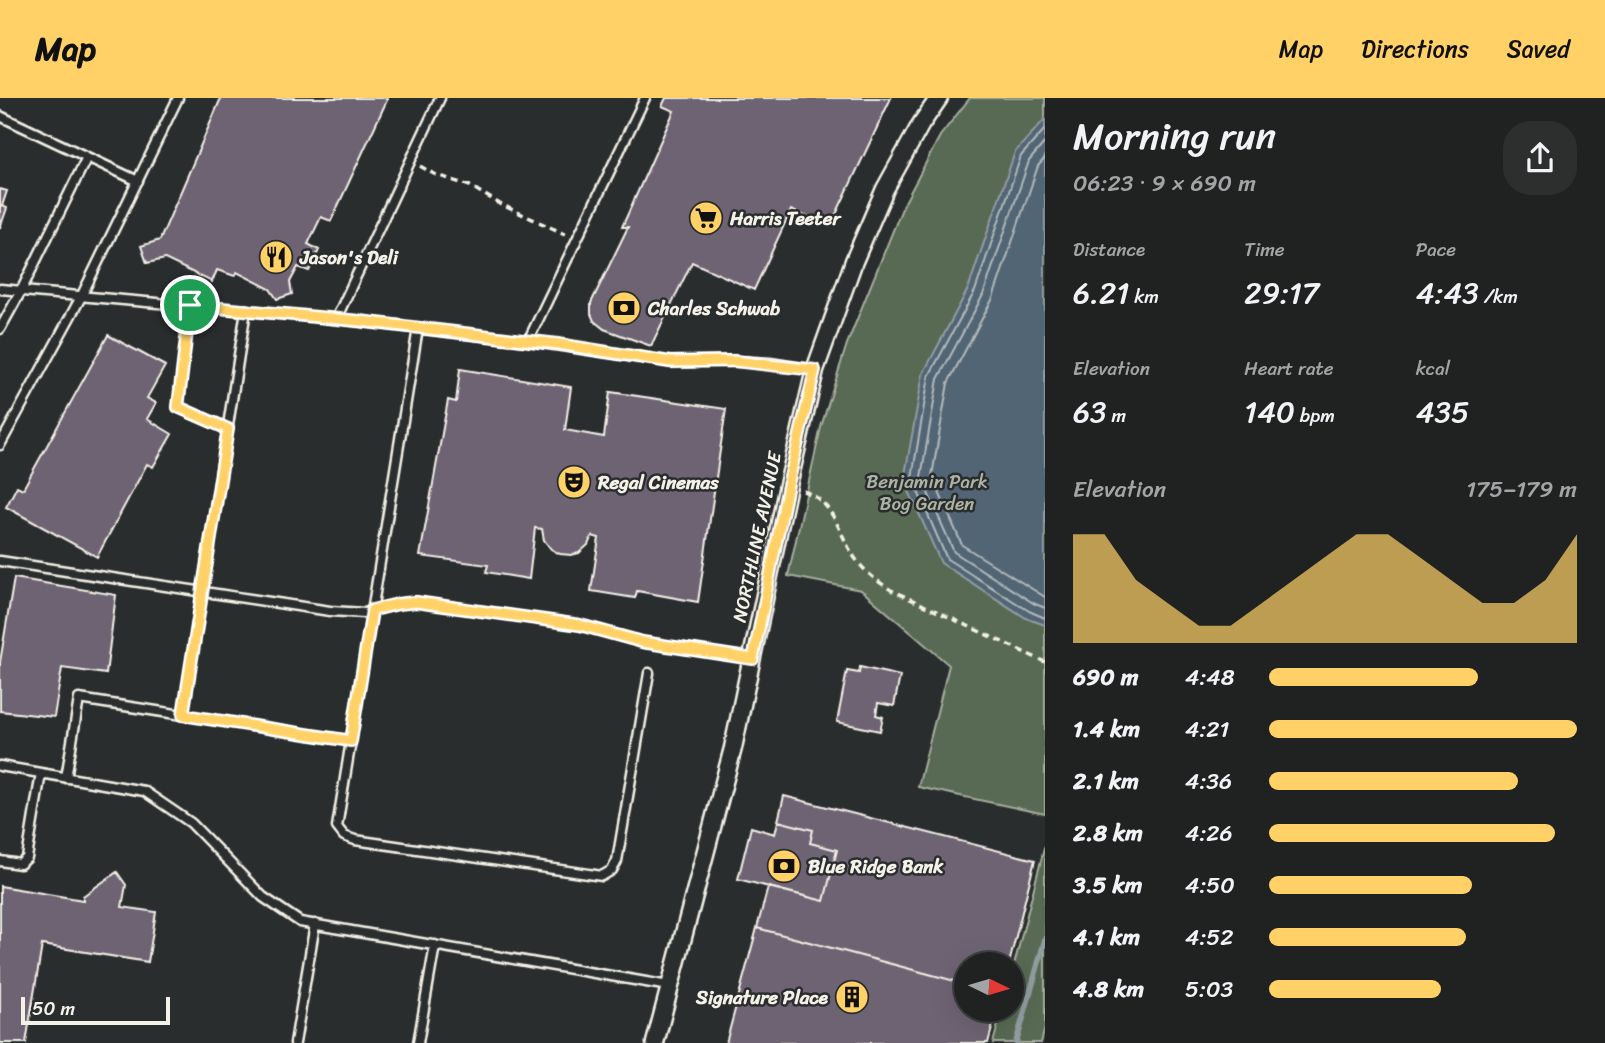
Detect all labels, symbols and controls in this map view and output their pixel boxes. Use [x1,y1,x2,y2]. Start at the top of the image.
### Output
text: Map [35,20,96,78]
text: Map [1279,28,1323,70]
text: Directions [1361,28,1469,70]
text: Saved [1507,28,1570,70]
text: Morning run [1073,103,1276,170]
button: share [1503,121,1577,195]
text: 06:23 · 9 × 690 m [1073,163,1256,204]
supermarket icon: Harris Teeter [687,199,725,237]
place label: Harris Teeter [729,202,842,235]
text: Distance [1073,233,1145,266]
text: Time [1244,233,1285,266]
text: Pace [1416,233,1456,266]
restaurant icon: Jason's Deli [257,238,295,276]
place label: Jason's Deli [299,241,400,274]
text: 6.21 [1073,266,1129,320]
text: 29:17 [1244,266,1319,320]
text: 4:43 [1416,266,1479,320]
pin [160,275,220,335]
text: km [1129,280,1159,313]
text: /km [1479,280,1518,313]
icon: arrive [171,286,209,324]
bank icon: Charles Schwab [605,289,643,327]
place label: Charles Schwab [647,292,780,325]
text: Elevation [1073,352,1150,385]
text: Heart rate [1244,352,1334,385]
text: kcal [1416,352,1450,385]
text: 63 [1073,385,1107,439]
text: 140 [1244,385,1295,439]
text: 435 [1416,385,1469,439]
text: m [1107,399,1126,432]
text: bpm [1295,399,1335,432]
street label: NORTHLINE AVENUE [723,447,791,625]
theatre icon: Regal Cinemas [555,463,593,501]
park label: Benjamin Park Bog Garden [866,465,988,520]
place label: Regal Cinemas [597,466,720,499]
text: Elevation [1073,469,1166,510]
text: 175–179 m [1466,469,1577,510]
text: 690 m [1073,657,1138,698]
text: 4:48 [1185,657,1235,698]
text: 1.4 km [1073,709,1140,750]
text: 4:21 [1185,709,1229,750]
text: 2.1 km [1073,761,1139,802]
text: 4:36 [1185,761,1232,802]
text: 2.8 km [1073,813,1143,854]
text: 4:26 [1185,813,1233,854]
bank icon: Blue Ridge Bank [765,847,803,885]
place label: Blue Ridge Bank [808,850,944,883]
text: 3.5 km [1073,865,1142,906]
text: 4:50 [1185,865,1235,906]
text: 4.1 km [1073,917,1140,958]
text: 4:52 [1185,917,1234,958]
north arrow [954,952,1024,1022]
map controls [954,952,1024,1022]
text: 4.8 km [1073,969,1144,1010]
text: 5:03 [1185,969,1233,1010]
building icon: Signature Place [833,978,871,1016]
place label: Signature Place [695,981,829,1014]
text: 50 m [32,992,75,1025]
scale bar [21,994,170,1026]

